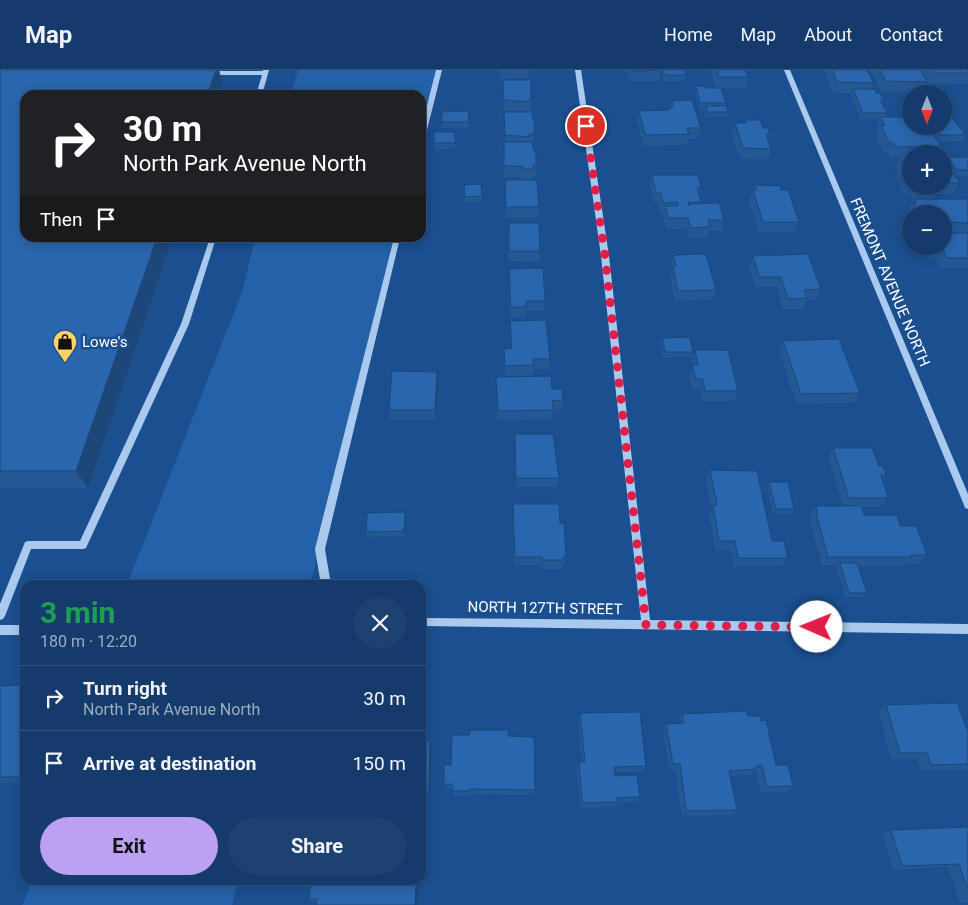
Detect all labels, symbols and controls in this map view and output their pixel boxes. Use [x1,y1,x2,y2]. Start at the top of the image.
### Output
text: Map [25,21,72,49]
text: Home [664,24,713,45]
text: Map [741,24,776,45]
text: About [804,24,852,45]
text: Contact [880,24,943,45]
north arrow [902,85,952,135]
map controls [902,85,952,255]
pin [565,105,607,147]
text: 30 m [123,109,202,150]
icon: right [40,110,105,175]
icon: arrive [572,112,600,140]
button: + [902,145,952,195]
text: North Park Avenue North [123,151,367,176]
street label: FREMONT AVENUE NORTH [846,195,934,369]
icon: arrive [92,205,120,233]
button: − [902,205,952,255]
text: Then [40,208,82,231]
shop icon: Lowe's [52,329,78,363]
place label: Lowe's [82,333,128,351]
text: 3 min [40,595,115,630]
button: close [354,597,406,649]
street label: NORTH 127TH STREET [467,598,623,618]
position arrow [790,600,842,652]
text: 180 m · 12:20 [40,632,137,651]
text: Turn right [83,677,167,700]
icon: right [40,684,68,712]
text: 30 m [363,687,406,710]
text: North Park Avenue North [83,700,260,719]
icon: arrive [40,749,68,777]
text: Arrive at destination [83,752,256,775]
text: 150 m [353,752,406,775]
button: Exit [40,817,218,875]
button: Share [228,817,406,875]

